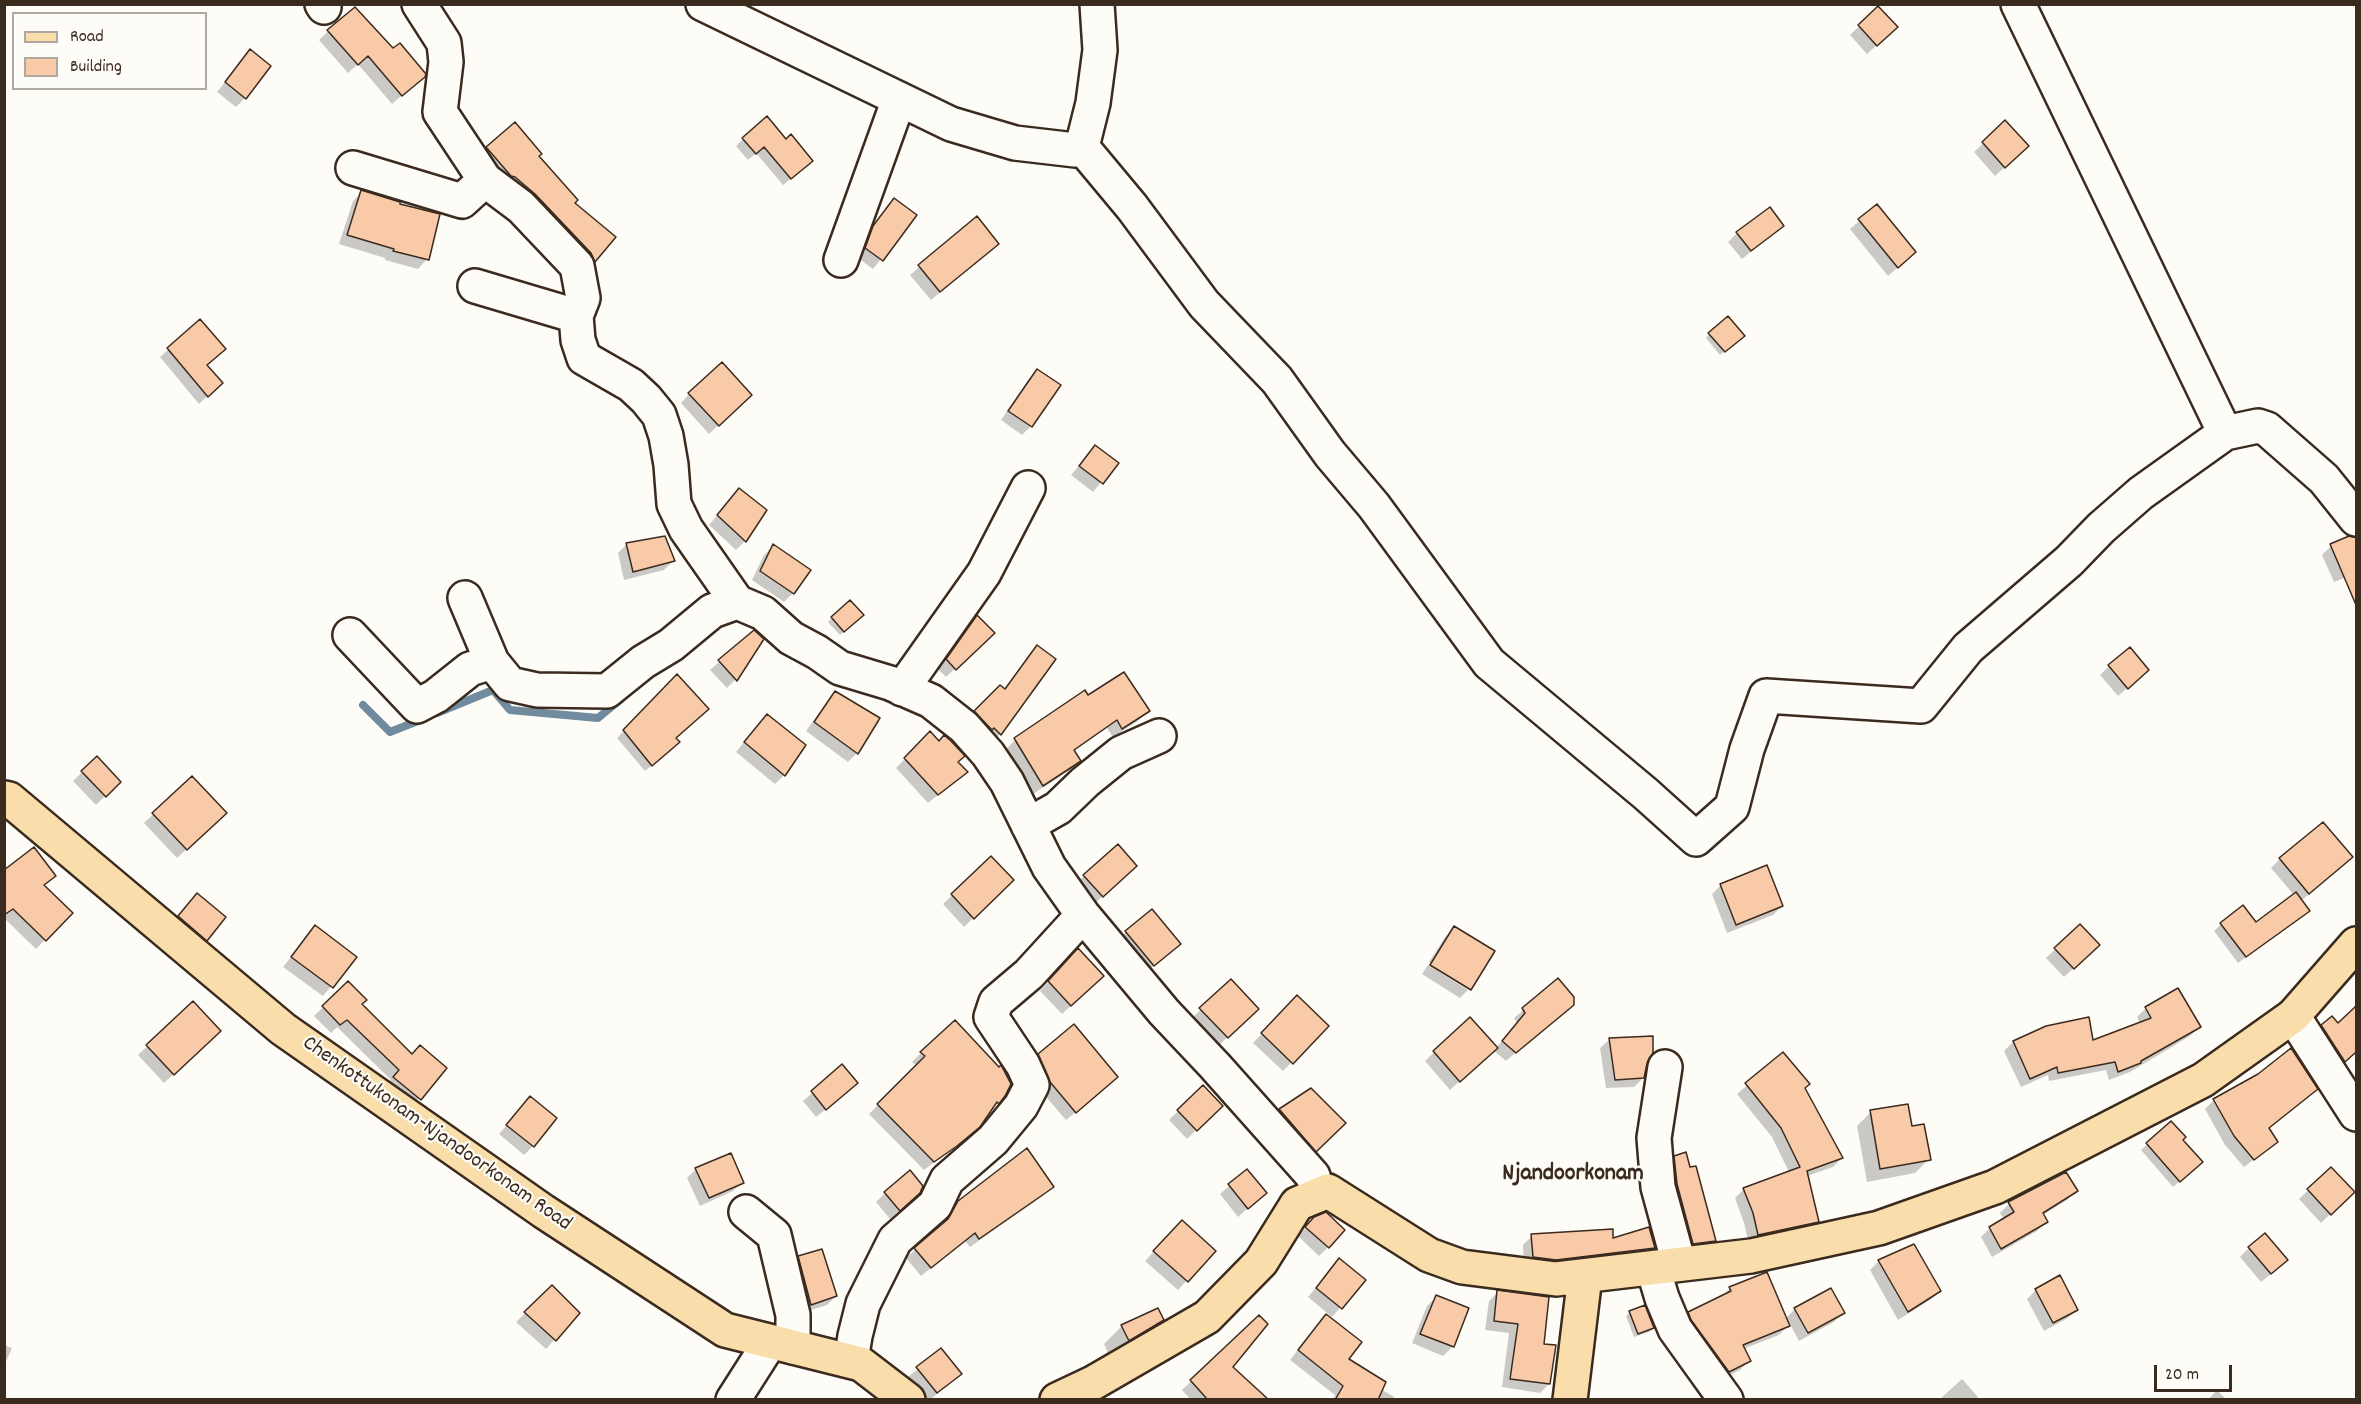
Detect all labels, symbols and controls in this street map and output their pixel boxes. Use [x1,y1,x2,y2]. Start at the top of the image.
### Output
legend [12,12,207,90]
text: Road [70,25,104,50]
text: Building [70,55,122,80]
street label: Chenkottukonam-Njandoorkonam Road [296,1032,576,1238]
district label: Njandoorkonam [1502,1162,1644,1190]
scale bar [2157,1353,2235,1391]
text: 20 m [2165,1363,2199,1388]

